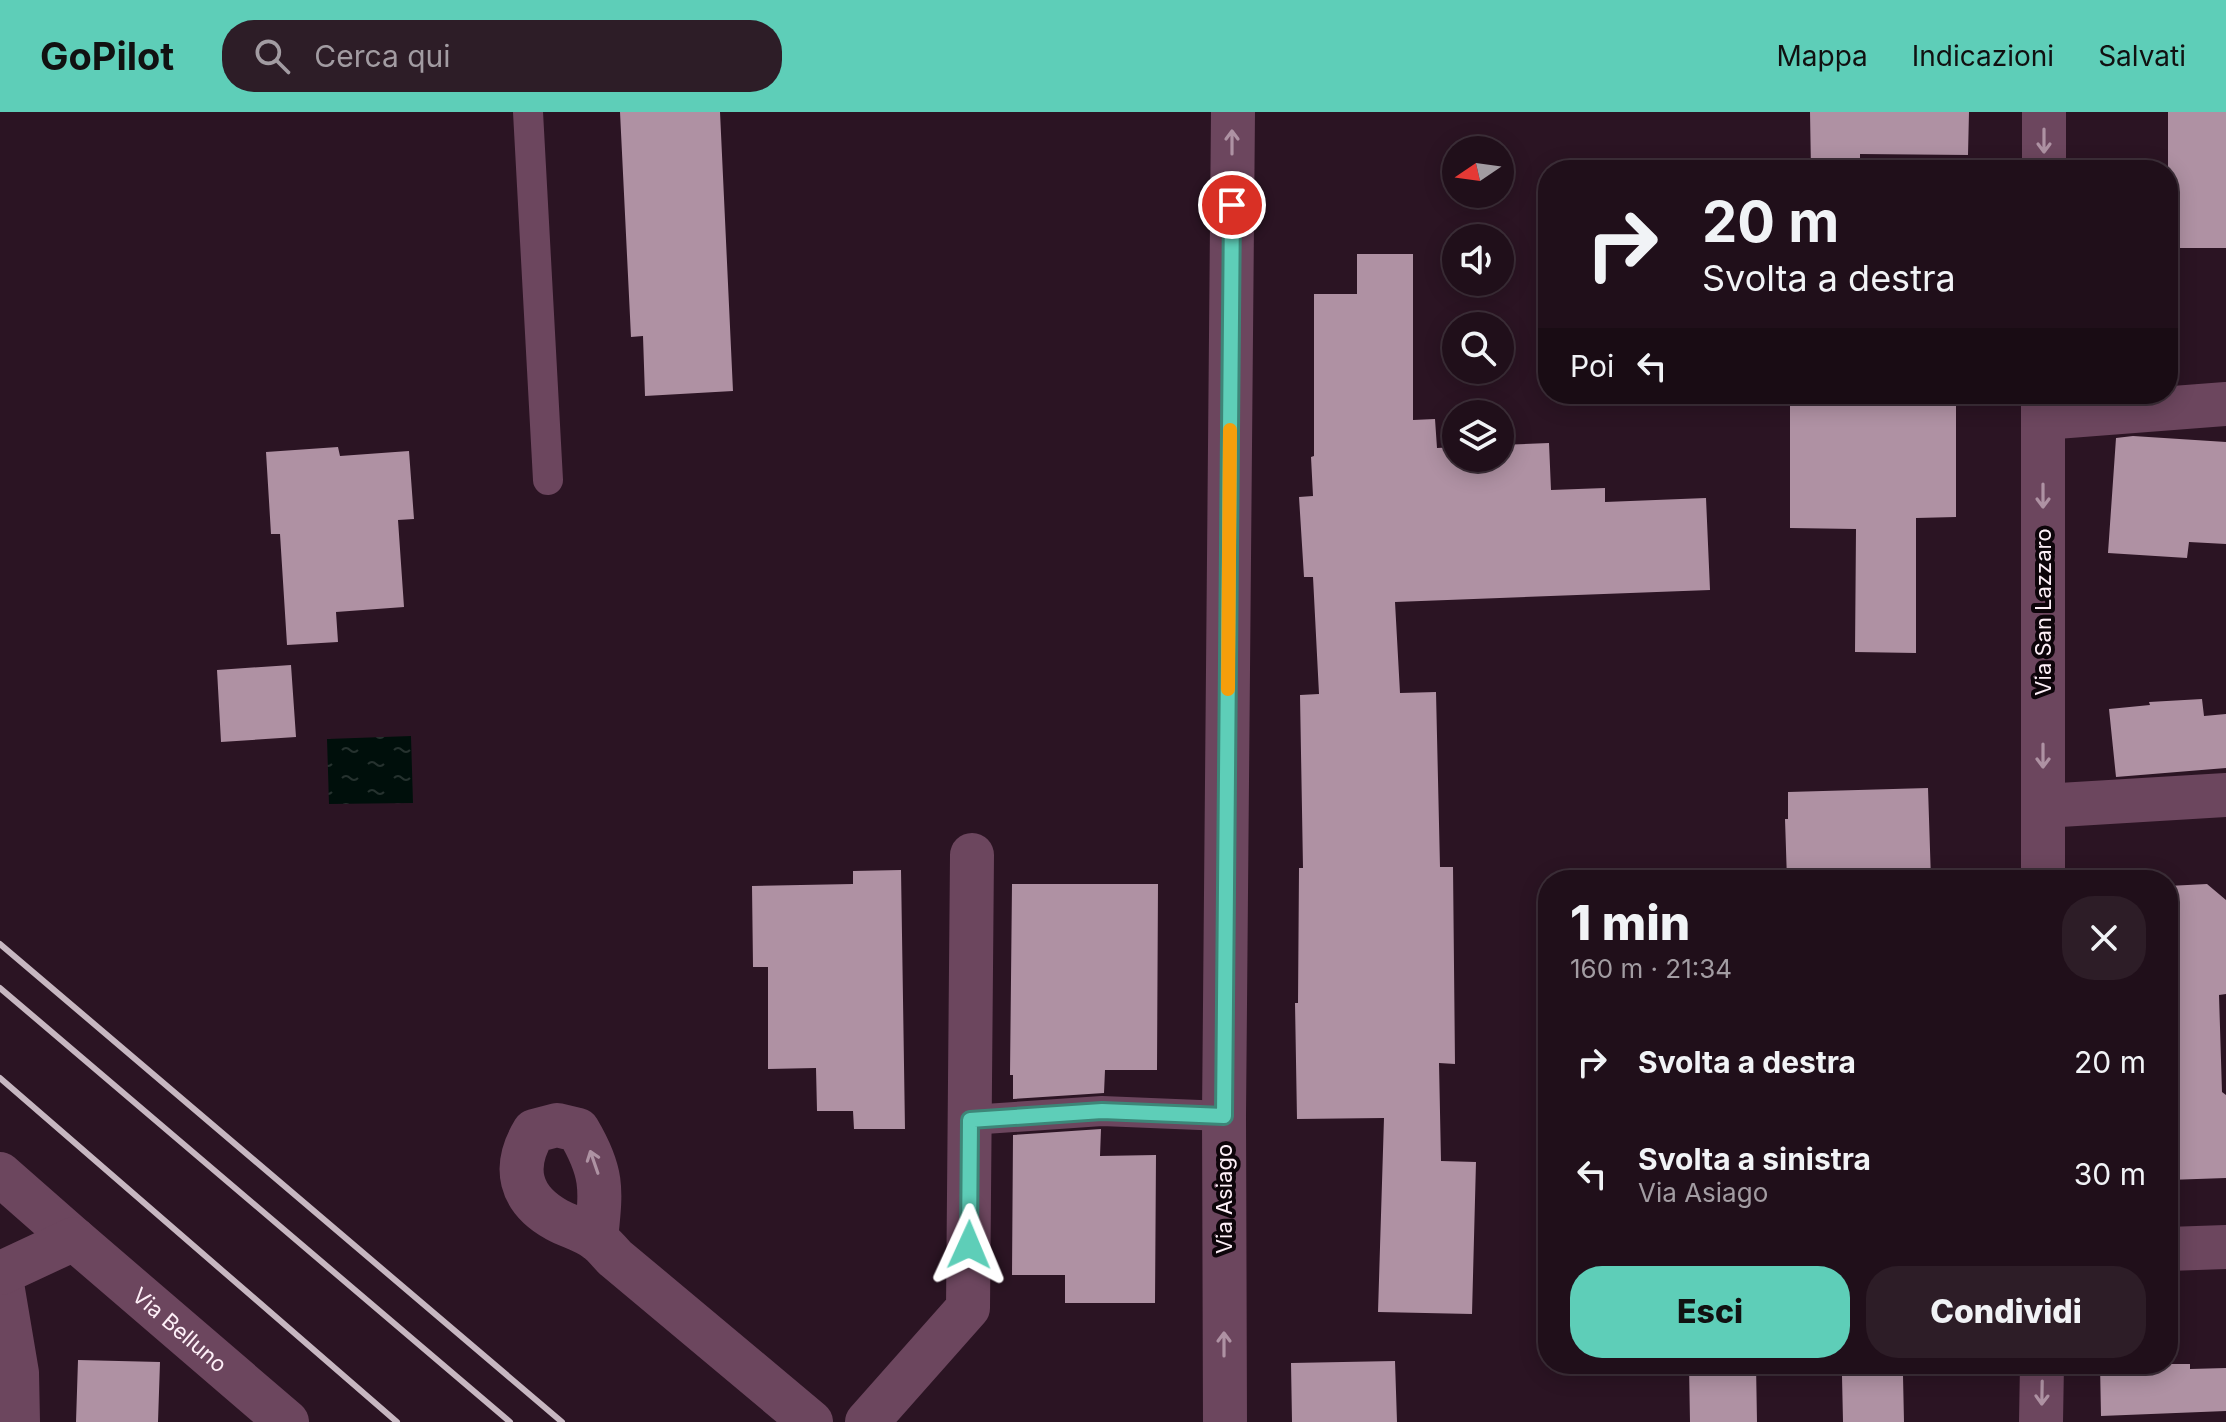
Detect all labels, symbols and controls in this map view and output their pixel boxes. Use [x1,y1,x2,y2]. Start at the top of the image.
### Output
search box [222,20,782,92]
text: GoPilot [40,33,174,79]
icon: search [250,34,294,78]
text: Cerca qui [314,38,451,74]
text: Mappa [1776,39,1868,73]
text: Indicazioni [1912,39,2054,73]
text: Salvati [2098,39,2186,73]
one-way arrow [2036,127,2052,154]
one-way arrow [1225,129,1240,156]
north arrow [1442,136,1514,208]
map controls [1442,136,1514,472]
pin [1198,171,1266,239]
icon: arrive [1210,183,1254,227]
text: 20 m [1702,188,1839,256]
icon: right [1570,192,1674,296]
button: sound [1442,224,1514,296]
text: Svolta a destra [1702,256,1956,300]
button: search [1442,312,1514,384]
icon: left [1630,344,1674,388]
text: Poi [1570,348,1614,384]
button: layers [1442,400,1514,472]
one-way arrow [2035,482,2051,509]
street label: Via San Lazzaro [2030,528,2056,696]
one-way arrow [2035,742,2051,769]
text: 1 min [1570,893,1690,952]
button: close [2062,896,2146,980]
text: 160 m · 21:34 [1570,953,1732,984]
icon: right [1570,1040,1614,1084]
text: Svolta a destra [1638,1044,1856,1080]
text: 20 m [2074,1044,2146,1080]
text: Svolta a sinistra [1638,1141,1871,1177]
street label: Via Asiago [1211,1144,1237,1254]
one-way arrow [585,1150,600,1175]
icon: left [1570,1152,1614,1196]
text: 30 m [2074,1156,2146,1192]
text: Via Asiago [1638,1177,1768,1208]
position arrow [927,1203,1011,1287]
button: Esci [1570,1266,1850,1358]
button: Condividi [1866,1266,2146,1358]
street label: Via Belluno [127,1282,232,1378]
one-way arrow [1216,1331,1232,1358]
one-way arrow [2034,1379,2050,1406]

